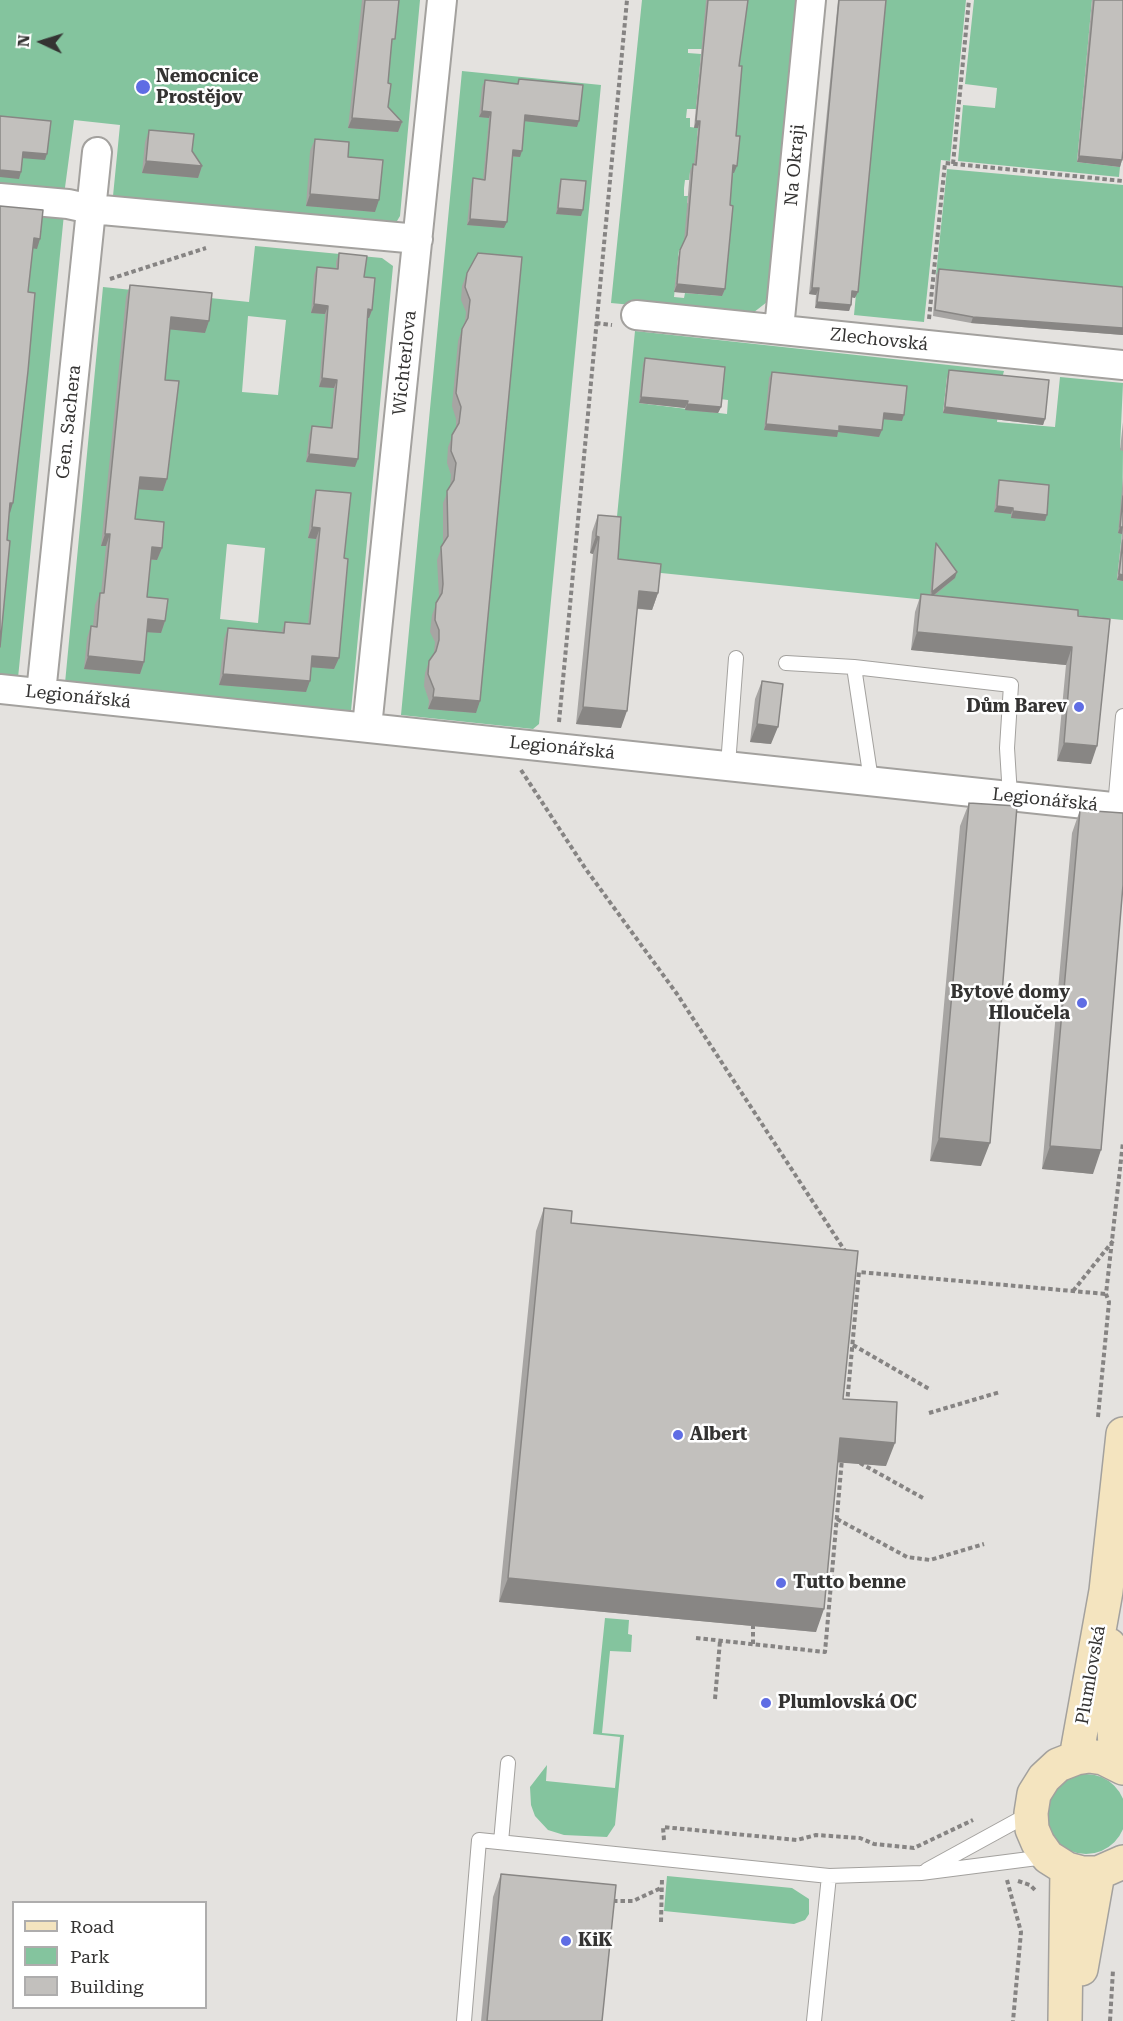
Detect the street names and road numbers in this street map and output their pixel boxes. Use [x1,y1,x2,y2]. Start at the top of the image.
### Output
street label: Na Okraji [781,123,809,207]
street label: Wichterlova [389,309,421,417]
street label: Zlechovská [829,324,929,356]
street label: Gen. Sachera [52,364,86,480]
street label: Legionářská [24,681,132,713]
street label: Legionářská [508,732,616,764]
street label: Legionářská [991,784,1099,816]
street label: Plumlovská [1072,1624,1110,1726]

